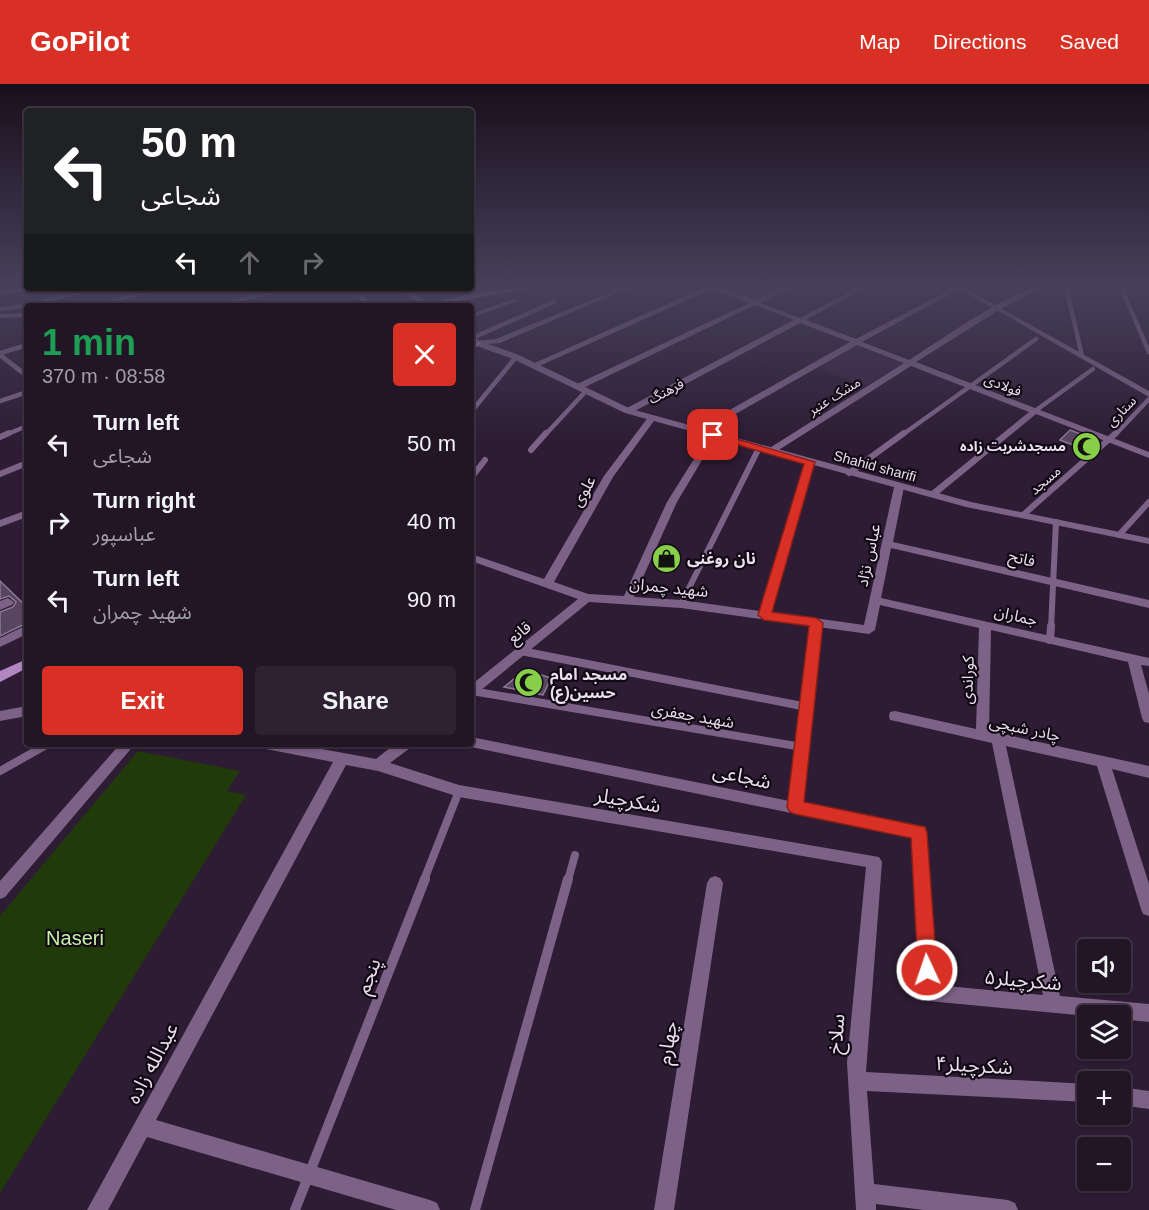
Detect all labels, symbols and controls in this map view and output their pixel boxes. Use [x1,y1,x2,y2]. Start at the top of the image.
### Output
text: GoPilot [30,26,130,57]
text: Map [859,30,900,53]
text: Directions [933,30,1026,53]
text: Saved [1059,30,1119,53]
text: 50 m [141,119,237,166]
icon: left [42,132,120,210]
text: شجاعی [141,181,221,211]
icon: left [170,246,203,279]
icon: ahead [233,246,266,279]
icon: right [296,246,329,279]
text: 1 min [42,322,136,363]
button: close [393,323,456,386]
text: 370 m · 08:58 [42,365,165,387]
street label: فولادی [982,371,1024,400]
street label: مشک عنبر [804,374,864,420]
street label: فرهنگ [646,375,687,408]
street label: ستاری [1103,392,1140,430]
pin [687,409,738,460]
text: Turn left [93,410,179,435]
icon: arrive [696,418,729,451]
icon: left [42,428,75,461]
mosque icon: مسجدشربت زاده [1071,430,1103,462]
text: 50 m [407,431,456,456]
place label: مسجدشربت زاده [960,438,1066,455]
text: شجاعی [93,445,152,467]
street label: Shahid sharifi [832,447,918,485]
street label: مسجد [1026,462,1064,498]
street label: علوی [568,473,600,510]
text: Turn right [93,488,195,513]
icon: right [42,506,75,539]
text: 40 m [407,509,456,534]
street label: عباس نژاد [854,522,884,588]
text: عباسپور [93,523,156,545]
shop icon: نان روغنی [650,542,682,574]
street label: فاتح [1006,547,1037,574]
place label: نان روغنی [687,550,756,568]
text: Turn left [93,566,179,591]
street label: شهید چمران [629,575,709,602]
icon: left [42,584,75,617]
text: 90 m [407,587,456,612]
text: شهید چمران [93,601,192,623]
street label: جماران [993,602,1039,630]
street label: قانع [504,618,537,650]
street label: کوراندی [958,655,978,705]
button: Exit [42,666,243,735]
button: Share [255,666,456,735]
place label: مسجد امام حسین(ع) [550,666,627,704]
mosque icon: مسجد امام حسین(ع) [513,667,545,699]
street label: شهید جعفری [650,700,736,732]
street label: چادر شبچی [987,713,1062,746]
street label: شجاعی [711,759,773,794]
street label: شکرچیلر [592,783,662,819]
park label: Naseri [46,927,104,949]
position arrow [895,938,959,1002]
map controls [1077,939,1131,1191]
button: sound [1077,939,1131,993]
street label: پنجم [351,955,389,999]
street label: شکرچیلر۵ [983,966,1063,996]
button: layers [1077,1005,1131,1059]
street label: سلاخ [823,1013,853,1055]
street label: عبدالله زاده [122,1019,183,1108]
street label: چهارم [653,1020,685,1067]
street label: شکرچیلر۴ [935,1052,1013,1080]
button: + [1077,1071,1131,1125]
button: − [1077,1137,1131,1191]

